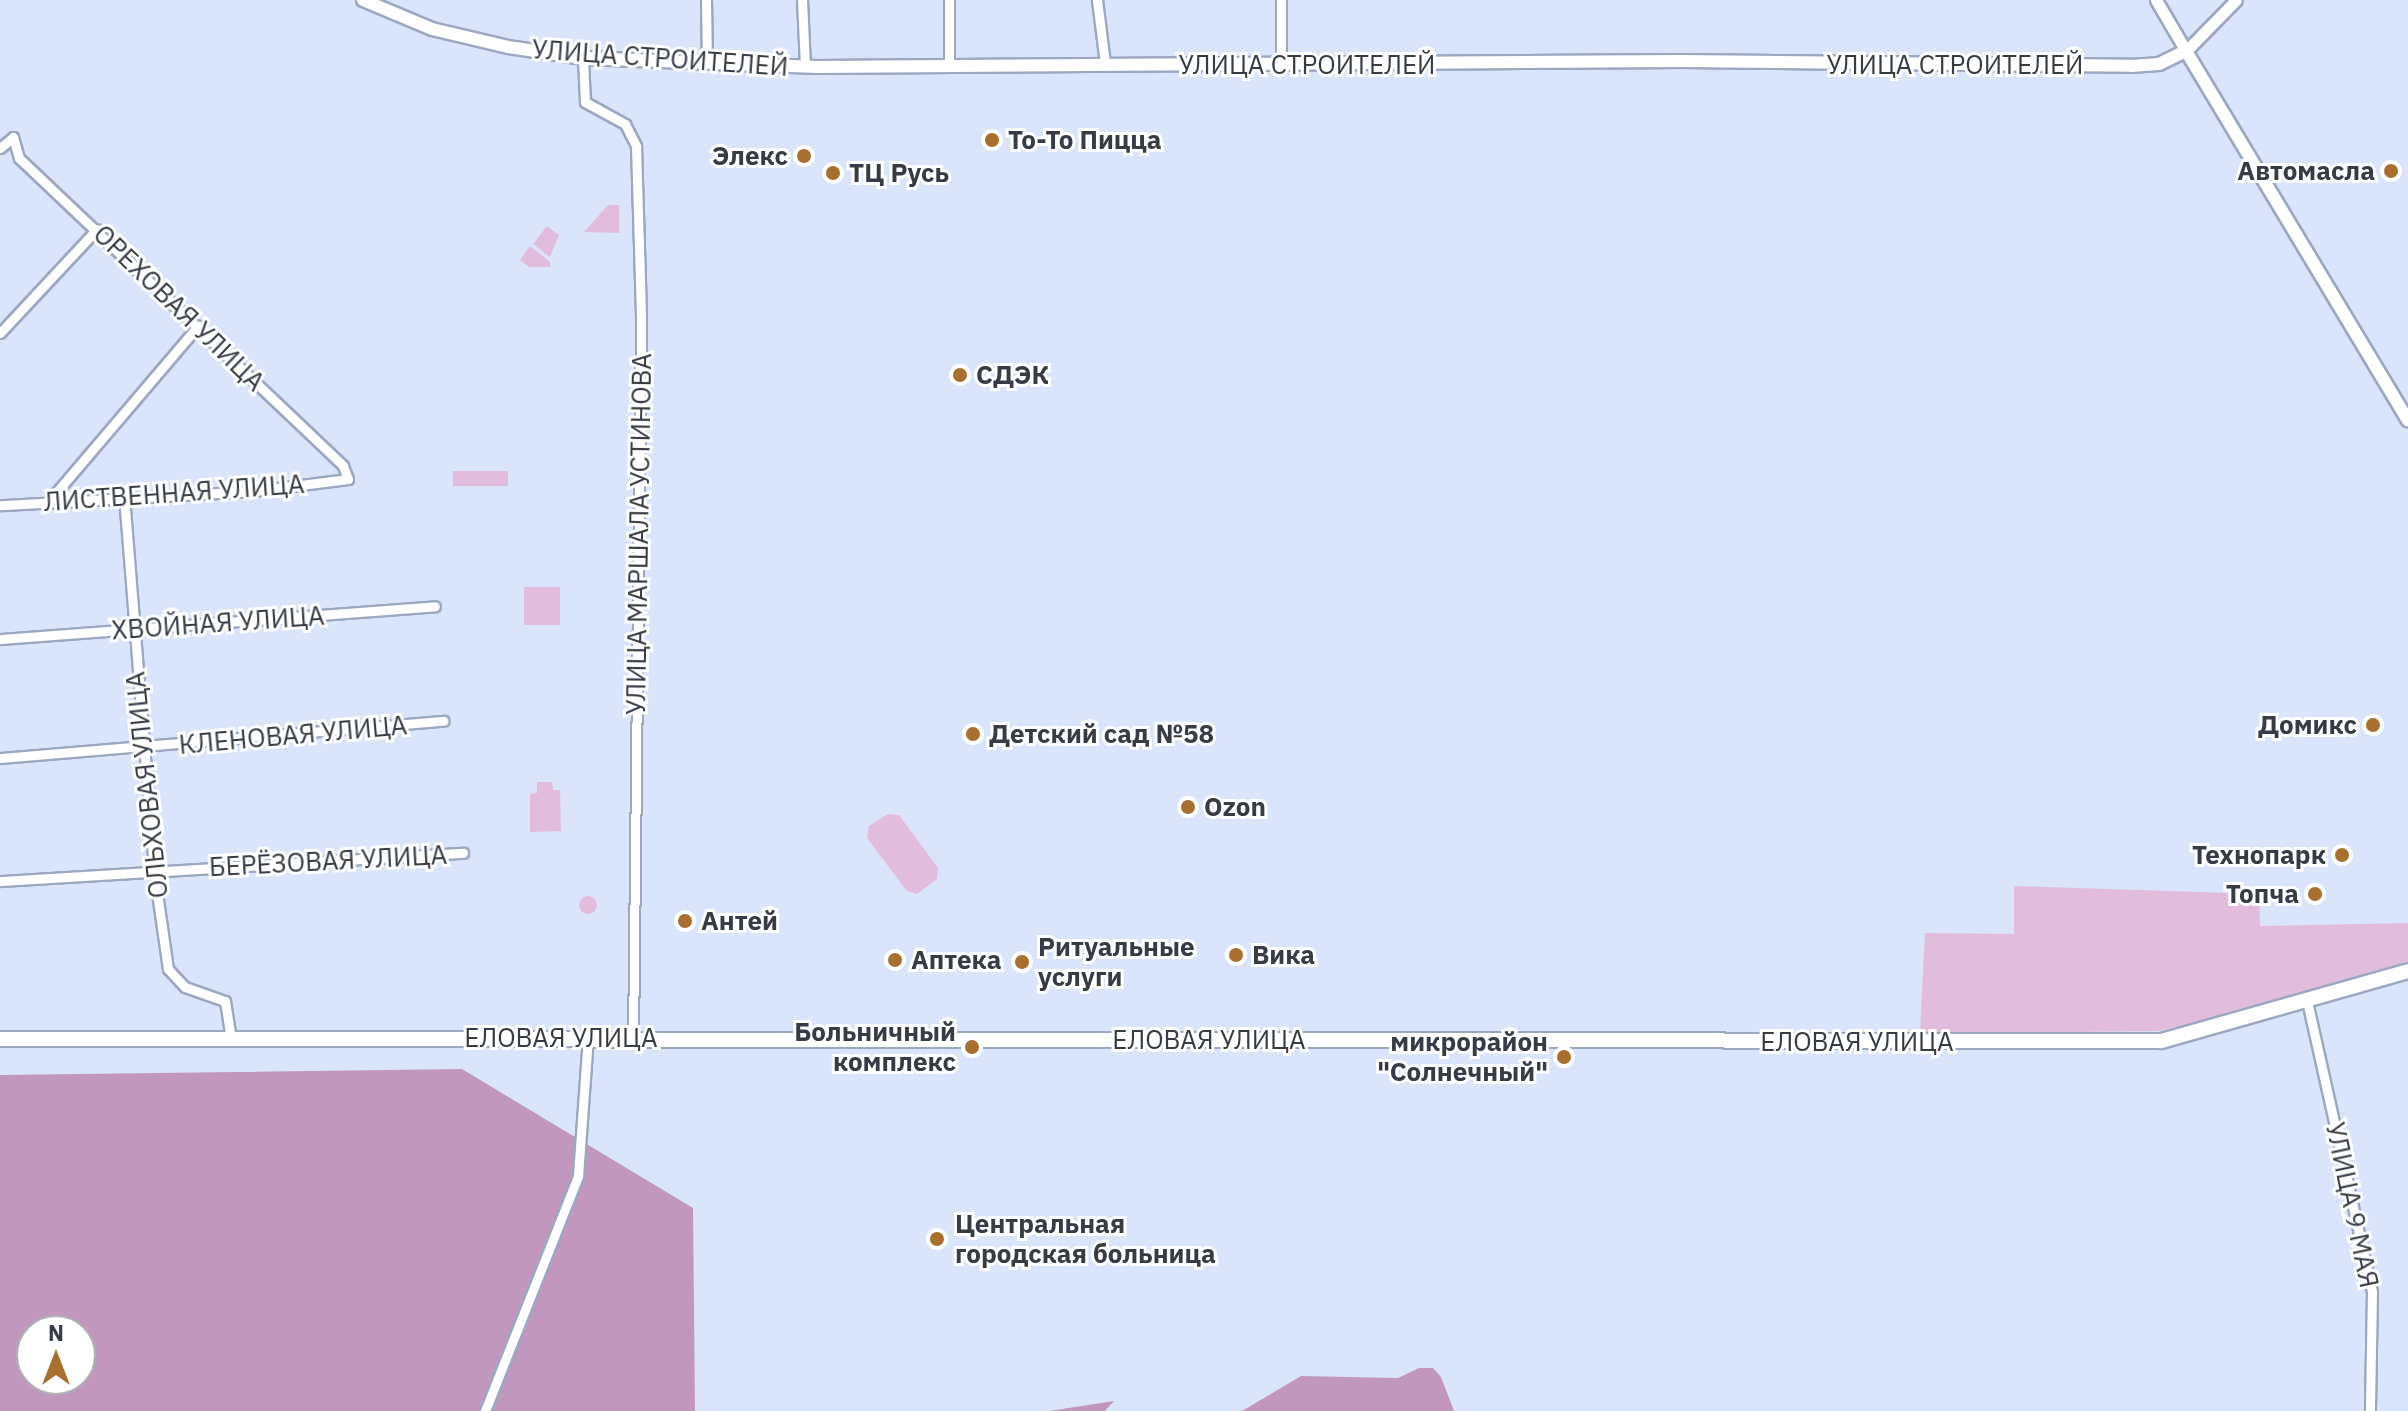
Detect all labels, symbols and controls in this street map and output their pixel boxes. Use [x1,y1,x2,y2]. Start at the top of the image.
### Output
street label: УЛИЦА СТРОИТЕЛЕЙ [531,33,789,83]
street label: УЛИЦА СТРОИТЕЛЕЙ [1179,49,1435,81]
street label: УЛИЦА СТРОИТЕЛЕЙ [1827,49,2083,81]
place label: То-То Пицца [1008,124,1162,156]
marker: То-То Пицца [983,131,1001,149]
place label: Элекс [712,140,788,172]
marker: Элекс [795,147,813,165]
place label: Автомасла [2237,155,2375,187]
place label: ТЦ Русь [849,157,949,189]
marker: Автомасла [2382,162,2400,180]
marker: ТЦ Русь [824,164,842,182]
street label: ОРЕХОВАЯ УЛИЦА [87,218,271,398]
street label: УЛИЦА МАРШАЛА УСТИНОВА [620,353,658,715]
place label: СДЭК [976,359,1049,391]
marker: СДЭК [951,366,969,384]
street label: ЛИСТВЕННАЯ УЛИЦА [43,468,305,518]
street label: ХВОЙНАЯ УЛИЦА [110,600,326,646]
street label: ОЛЬХОВАЯ УЛИЦА [120,670,174,900]
street label: КЛЕНОВАЯ УЛИЦА [178,709,408,761]
place label: Домикс [2258,709,2357,741]
marker: Домикс [2364,716,2382,734]
place label: Детский сад №58 [989,718,1214,750]
marker: Детский сад №58 [964,725,982,743]
place label: Ozon [1204,791,1266,823]
marker: Ozon [1179,798,1197,816]
street label: БЕРЁЗОВАЯ УЛИЦА [208,839,448,883]
place label: Технопарк [2192,839,2326,871]
marker: Технопарк [2333,846,2351,864]
place label: Топча [2226,878,2299,910]
marker: Топча [2306,885,2324,903]
place label: Антей [701,905,778,937]
marker: Антей [676,912,694,930]
place label: Ритуальные услуги [1038,931,1195,992]
place label: Вика [1252,939,1315,971]
place label: Аптека [911,944,1002,976]
marker: Вика [1227,946,1245,964]
marker: Аптека [886,951,904,969]
marker: Ритуальные услуги [1013,953,1031,971]
place label: Больничный комплекс [794,1016,956,1078]
street label: ЕЛОВАЯ УЛИЦА [464,1022,658,1054]
street label: ЕЛОВАЯ УЛИЦА [1112,1024,1306,1056]
place label: микрорайон "Солнечный" [1377,1026,1548,1088]
street label: ЕЛОВАЯ УЛИЦА [1760,1026,1954,1058]
marker: Больничный комплекс [963,1038,981,1056]
marker: микрорайон "Солнечный" [1555,1048,1573,1066]
street label: УЛИЦА 9 МАЯ [2319,1119,2385,1291]
place label: Центральная городская больница [955,1208,1216,1270]
marker: Центральная городская больница [926,1228,948,1250]
north arrow [16,1315,96,1395]
text: N [48,1318,64,1347]

